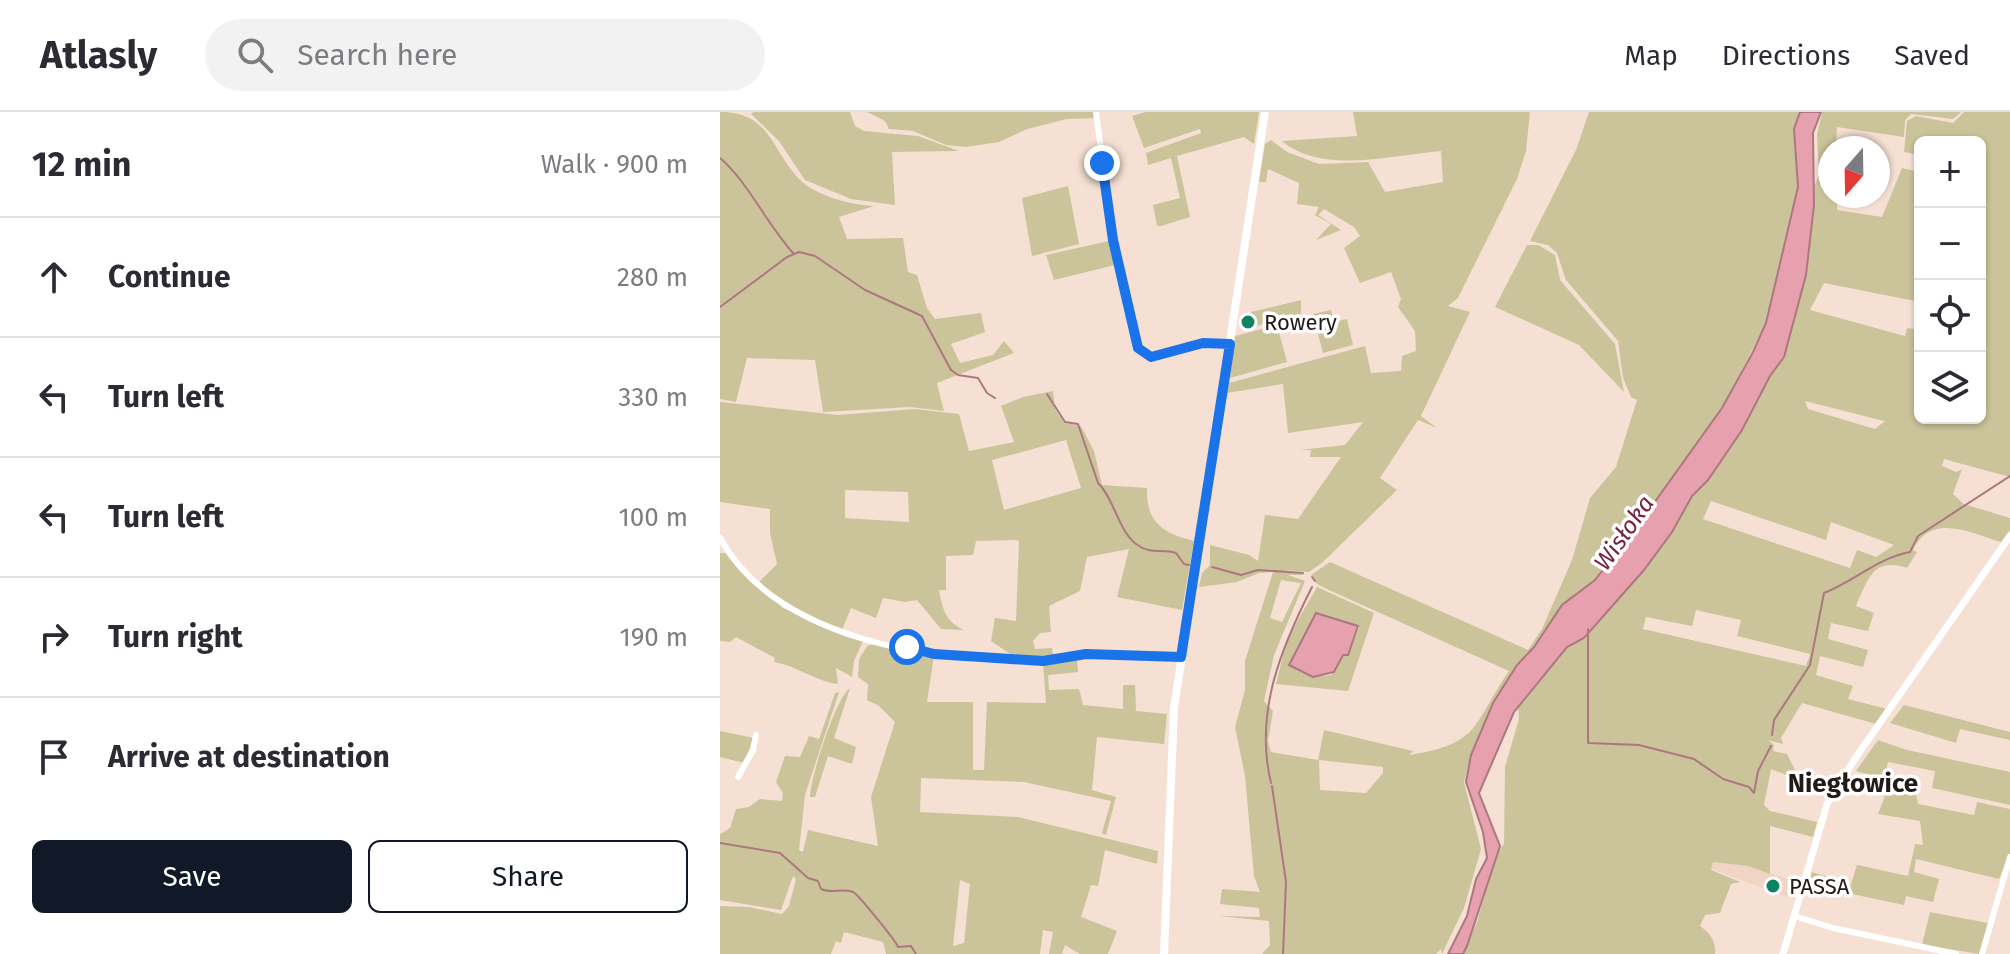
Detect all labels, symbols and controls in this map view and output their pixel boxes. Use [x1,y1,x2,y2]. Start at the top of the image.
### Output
search box [205,19,765,91]
text: Atlasly [40,32,157,78]
icon: search [233,33,277,77]
text: Search here [297,37,457,73]
text: Map [1624,39,1678,72]
text: Directions [1722,39,1850,72]
text: Saved [1894,39,1970,72]
north arrow [1818,136,1890,208]
map controls [1914,136,1986,424]
button: + [1914,136,1986,208]
text: 12 min [32,144,131,185]
route end [1084,145,1120,181]
text: Walk · 900 m [541,149,688,180]
button: − [1914,208,1986,280]
icon: ahead [32,255,76,299]
text: Continue [108,259,231,295]
text: 280 m [617,262,688,293]
button: locate [1914,280,1986,352]
place label: Rowery [1264,309,1337,336]
marker: Rowery [1239,313,1257,331]
button: layers [1914,352,1986,424]
icon: left [32,375,76,419]
text: Turn left [108,379,224,415]
text: 330 m [618,382,688,413]
water label: Wisłoka [1588,490,1660,576]
icon: left [32,495,76,539]
text: Turn left [108,499,224,535]
text: 100 m [619,502,688,533]
icon: right [32,615,76,659]
text: Turn right [108,619,243,655]
text: 190 m [619,622,688,653]
route start [889,629,925,665]
icon: arrive [32,735,76,779]
text: Arrive at destination [108,739,390,775]
district label: Niegłowice [1788,768,1918,799]
button: Save [32,840,352,913]
button: Share [368,840,688,913]
place label: PASSA [1789,873,1850,900]
marker: PASSA [1764,877,1782,895]

